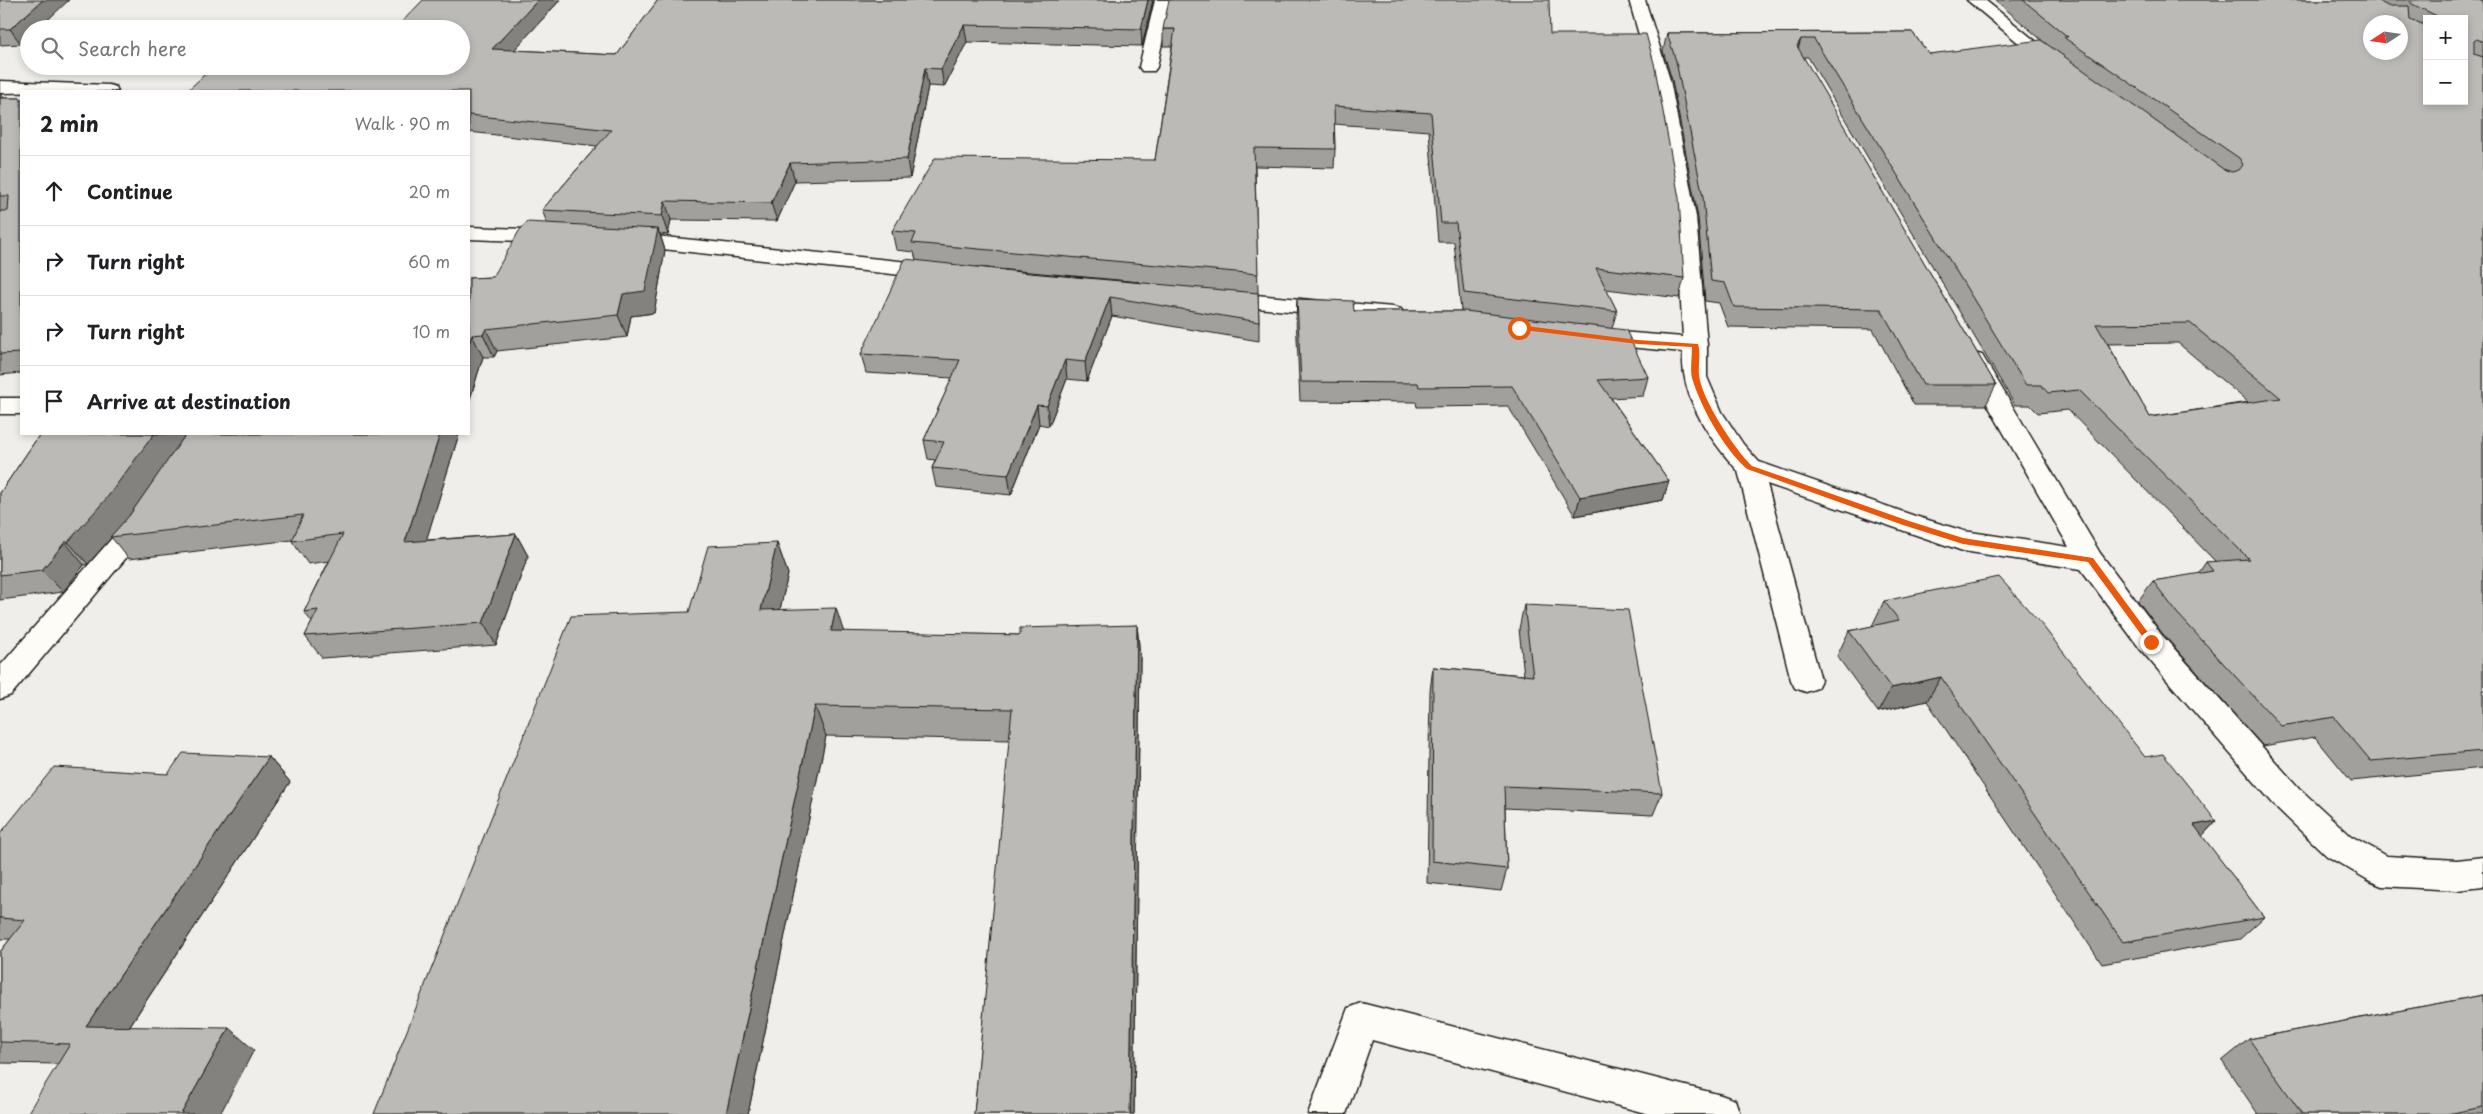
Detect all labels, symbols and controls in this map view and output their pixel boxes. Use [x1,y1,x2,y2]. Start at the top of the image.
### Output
north arrow [2363,15,2408,60]
map controls [2423,15,2468,105]
button: + [2423,15,2468,60]
search box [20,20,470,75]
icon: search [38,34,66,62]
text: Search here [78,34,187,62]
button: − [2423,60,2468,105]
text: 2 min [40,107,99,139]
text: Walk · 90 m [355,111,450,135]
icon: ahead [40,177,68,205]
text: Continue [87,177,173,205]
text: 20 m [409,179,450,203]
icon: right [40,247,68,275]
text: Turn right [87,247,185,275]
text: 60 m [408,249,450,273]
icon: right [40,317,68,345]
text: Turn right [87,317,185,345]
route start [1508,317,1531,340]
text: 10 m [413,319,450,343]
icon: arrive [40,387,68,415]
text: Arrive at destination [87,387,291,415]
route end [2140,631,2163,654]

